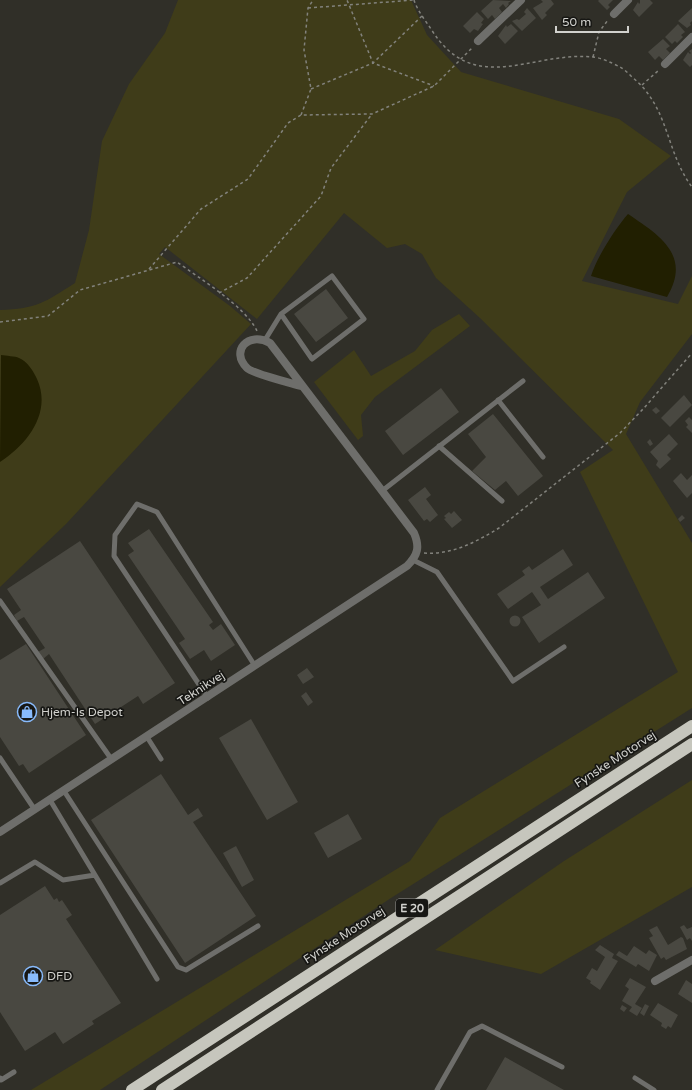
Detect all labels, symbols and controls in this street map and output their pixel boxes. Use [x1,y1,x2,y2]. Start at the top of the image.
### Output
scale bar [556,8,628,34]
text: 50 m [562,15,591,29]
street label: Teknikvej [175,668,227,708]
shop icon: Hjem-Is Depot [16,701,38,723]
place label: Hjem-Is Depot [41,705,123,719]
street label: Fynske Motorvej [572,727,658,791]
road number: E 20 [396,899,428,917]
street label: Fynske Motorvej [301,903,387,967]
shop icon: DFD [22,965,44,987]
place label: DFD [47,969,72,983]

